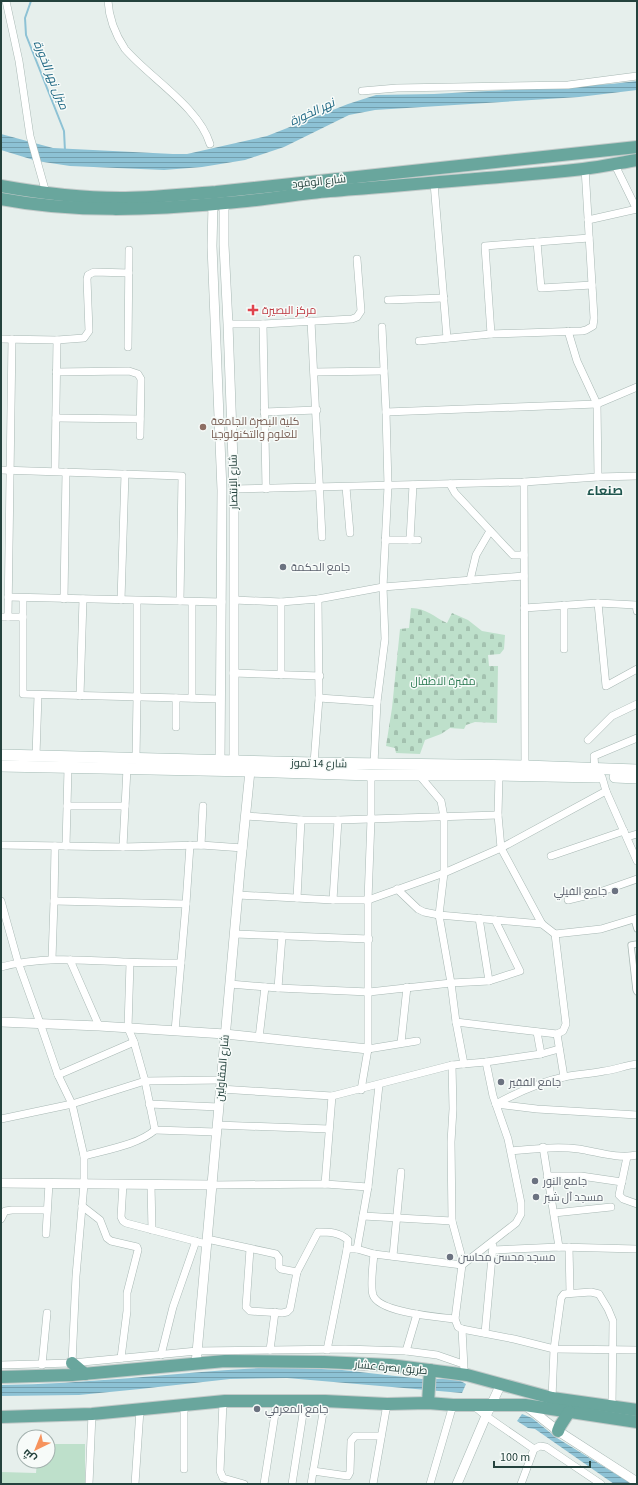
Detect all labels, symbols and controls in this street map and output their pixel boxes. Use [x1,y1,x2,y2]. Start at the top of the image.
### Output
water label: مبزل نهر الخورة [29,38,72,113]
water label: نهر الخورة [287,94,339,130]
street label: شارع الوفود [291,171,347,192]
place label: مركز البصيرة [262,303,316,318]
marker: مركز البصيرة [247,304,259,316]
place label: كلية البصرة الجامعة للعلوم والتكنولوجيا [211,414,300,442]
marker: كلية البصرة الجامعة للعلوم والتكنولوجيا [198,422,208,432]
street label: شارع الإنتصار [226,454,241,511]
district label: صنعاء [587,482,623,500]
place label: جامع الحكمة [291,560,350,575]
marker: جامع الحكمة [278,562,288,572]
park label: مقبرة الاطفال [410,674,476,689]
street label: شارع 14 تموز [290,755,347,771]
place label: جامع الفيلي [554,884,607,900]
marker: جامع الفيلي [610,886,620,896]
street label: شارع المقاولين [212,1034,233,1102]
place label: جامع الفقير [508,1075,561,1090]
marker: جامع الفقير [496,1077,506,1087]
place label: جامع النور [542,1174,587,1189]
marker: جامع النور [530,1176,540,1186]
place label: مسجد آل شبر [543,1190,603,1205]
marker: مسجد آل شبر [531,1192,541,1202]
place label: مسجد محسن محاسن [458,1250,556,1265]
marker: مسجد محسن محاسن [445,1252,455,1262]
street label: طريق بصرة عشار [353,1357,428,1378]
place label: جامع المعرفي [265,1402,328,1418]
marker: جامع المعرفي [252,1404,262,1414]
north arrow [16,1429,56,1469]
scale bar [494,1443,590,1469]
text: ش [19,1446,40,1466]
text: 100 m [500,1449,530,1466]

